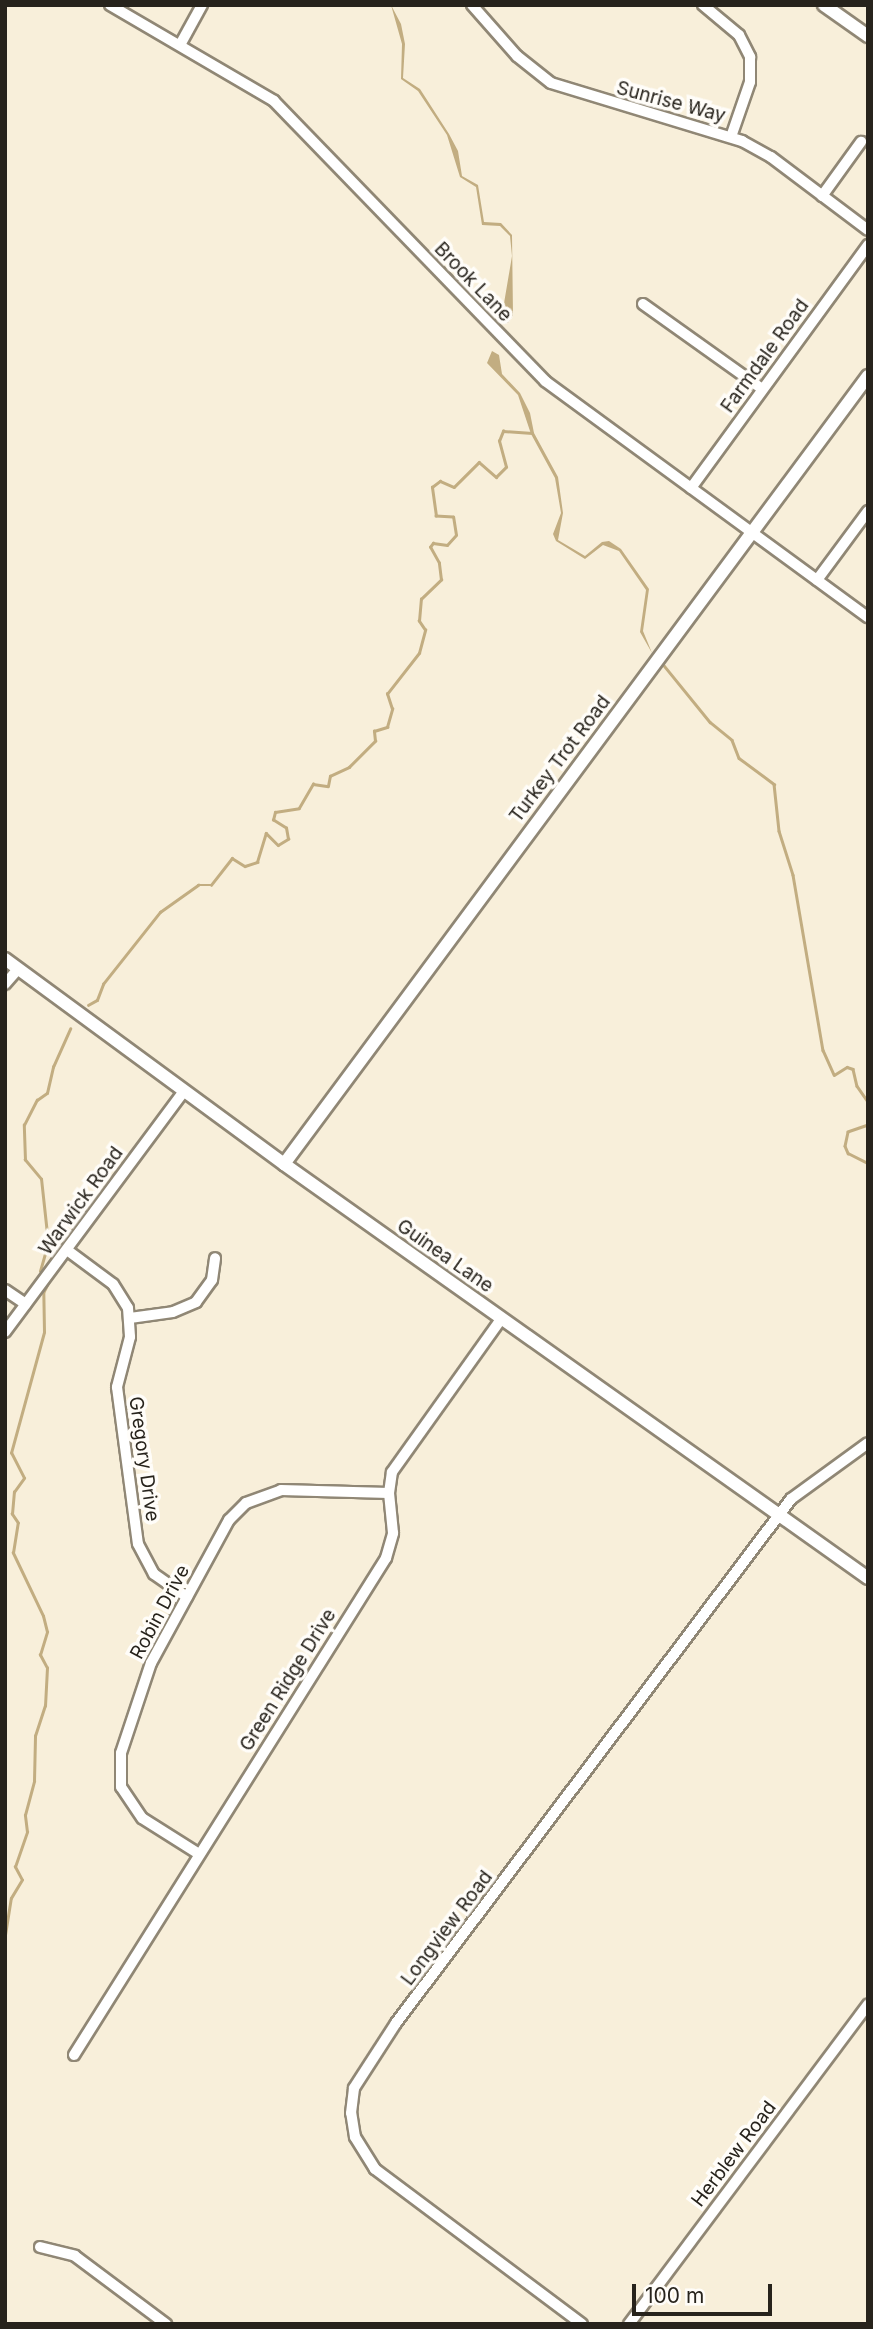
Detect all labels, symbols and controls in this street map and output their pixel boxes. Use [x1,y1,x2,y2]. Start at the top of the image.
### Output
street label: Sunrise Way [614,76,728,128]
street label: Brook Lane [430,238,516,326]
street label: Farmdale Road [716,295,814,417]
street label: Turkey Trot Road [505,691,615,827]
street label: Warwick Road [34,1142,128,1260]
street label: Guinea Lane [392,1214,498,1298]
street label: Gregory Drive [124,1395,164,1523]
street label: Robin Drive [126,1561,194,1663]
street label: Green Ridge Drive [235,1605,341,1755]
street label: Longview Road [396,1866,498,1990]
street label: Herblew Road [687,2097,781,2211]
scale bar [635,2270,775,2314]
text: 100 m [645,2283,704,2308]

